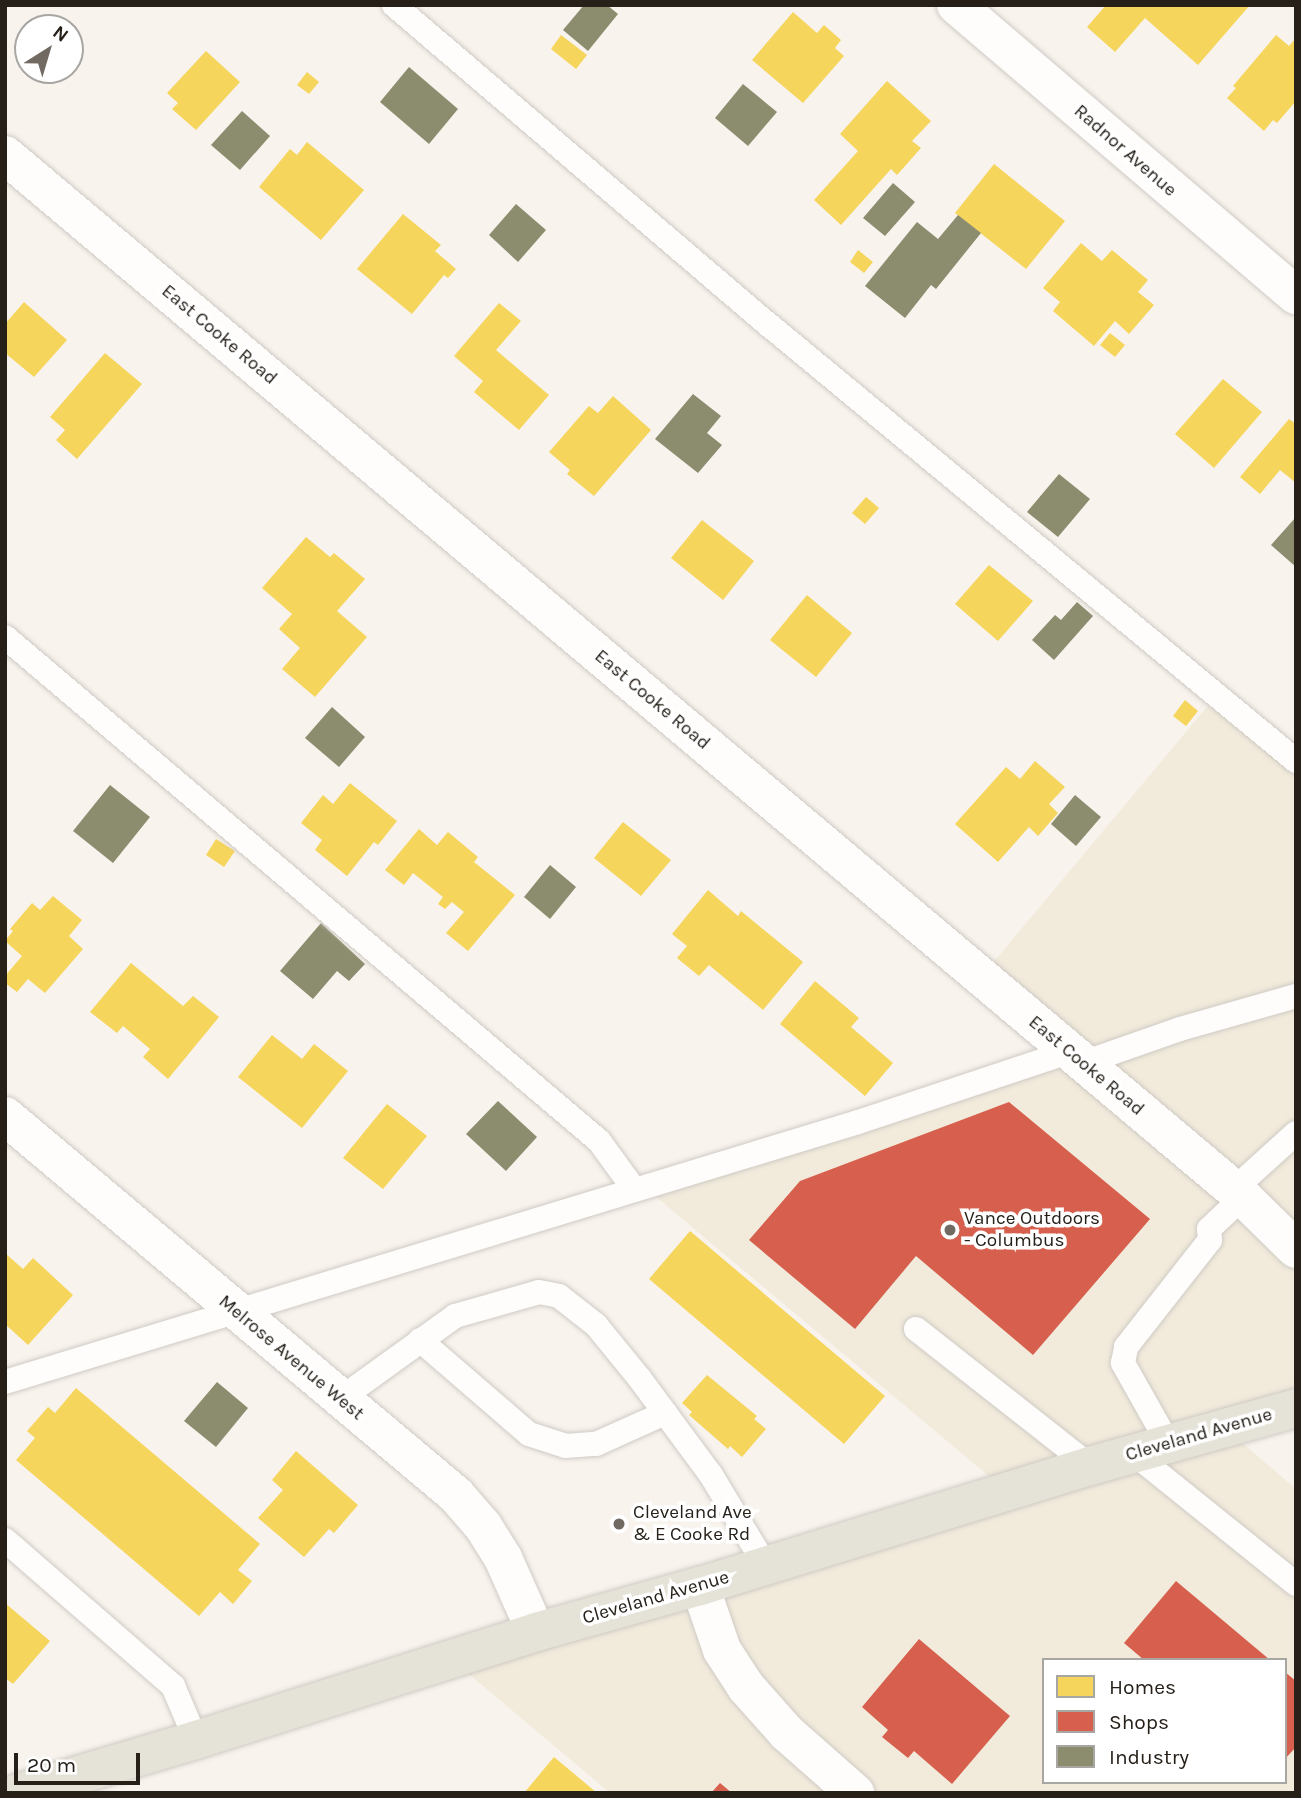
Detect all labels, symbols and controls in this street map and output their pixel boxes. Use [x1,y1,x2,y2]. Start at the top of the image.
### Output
north arrow [14,14,84,84]
text: N [48,21,72,47]
street label: Radnor Avenue [1069,100,1181,202]
street label: East Cooke Road [157,280,281,390]
street label: East Cooke Road [590,645,714,755]
street label: East Cooke Road [1024,1011,1148,1121]
place label: Vance Outdoors - Columbus [964,1208,1100,1252]
marker: Vance Outdoors - Columbus [942,1222,958,1238]
street label: Melrose Avenue West [214,1290,368,1426]
street label: Cleveland Avenue [1123,1403,1275,1467]
place label: Cleveland Ave & E Cooke Rd [633,1502,752,1546]
marker: Cleveland Ave & E Cooke Rd [611,1516,627,1532]
street label: Cleveland Avenue [580,1566,732,1630]
legend [1042,1658,1287,1784]
text: Homes [1109,1675,1176,1699]
text: Shops [1109,1710,1169,1734]
scale bar [18,1738,144,1782]
text: Industry [1109,1745,1189,1769]
text: 20 m [27,1753,76,1777]

